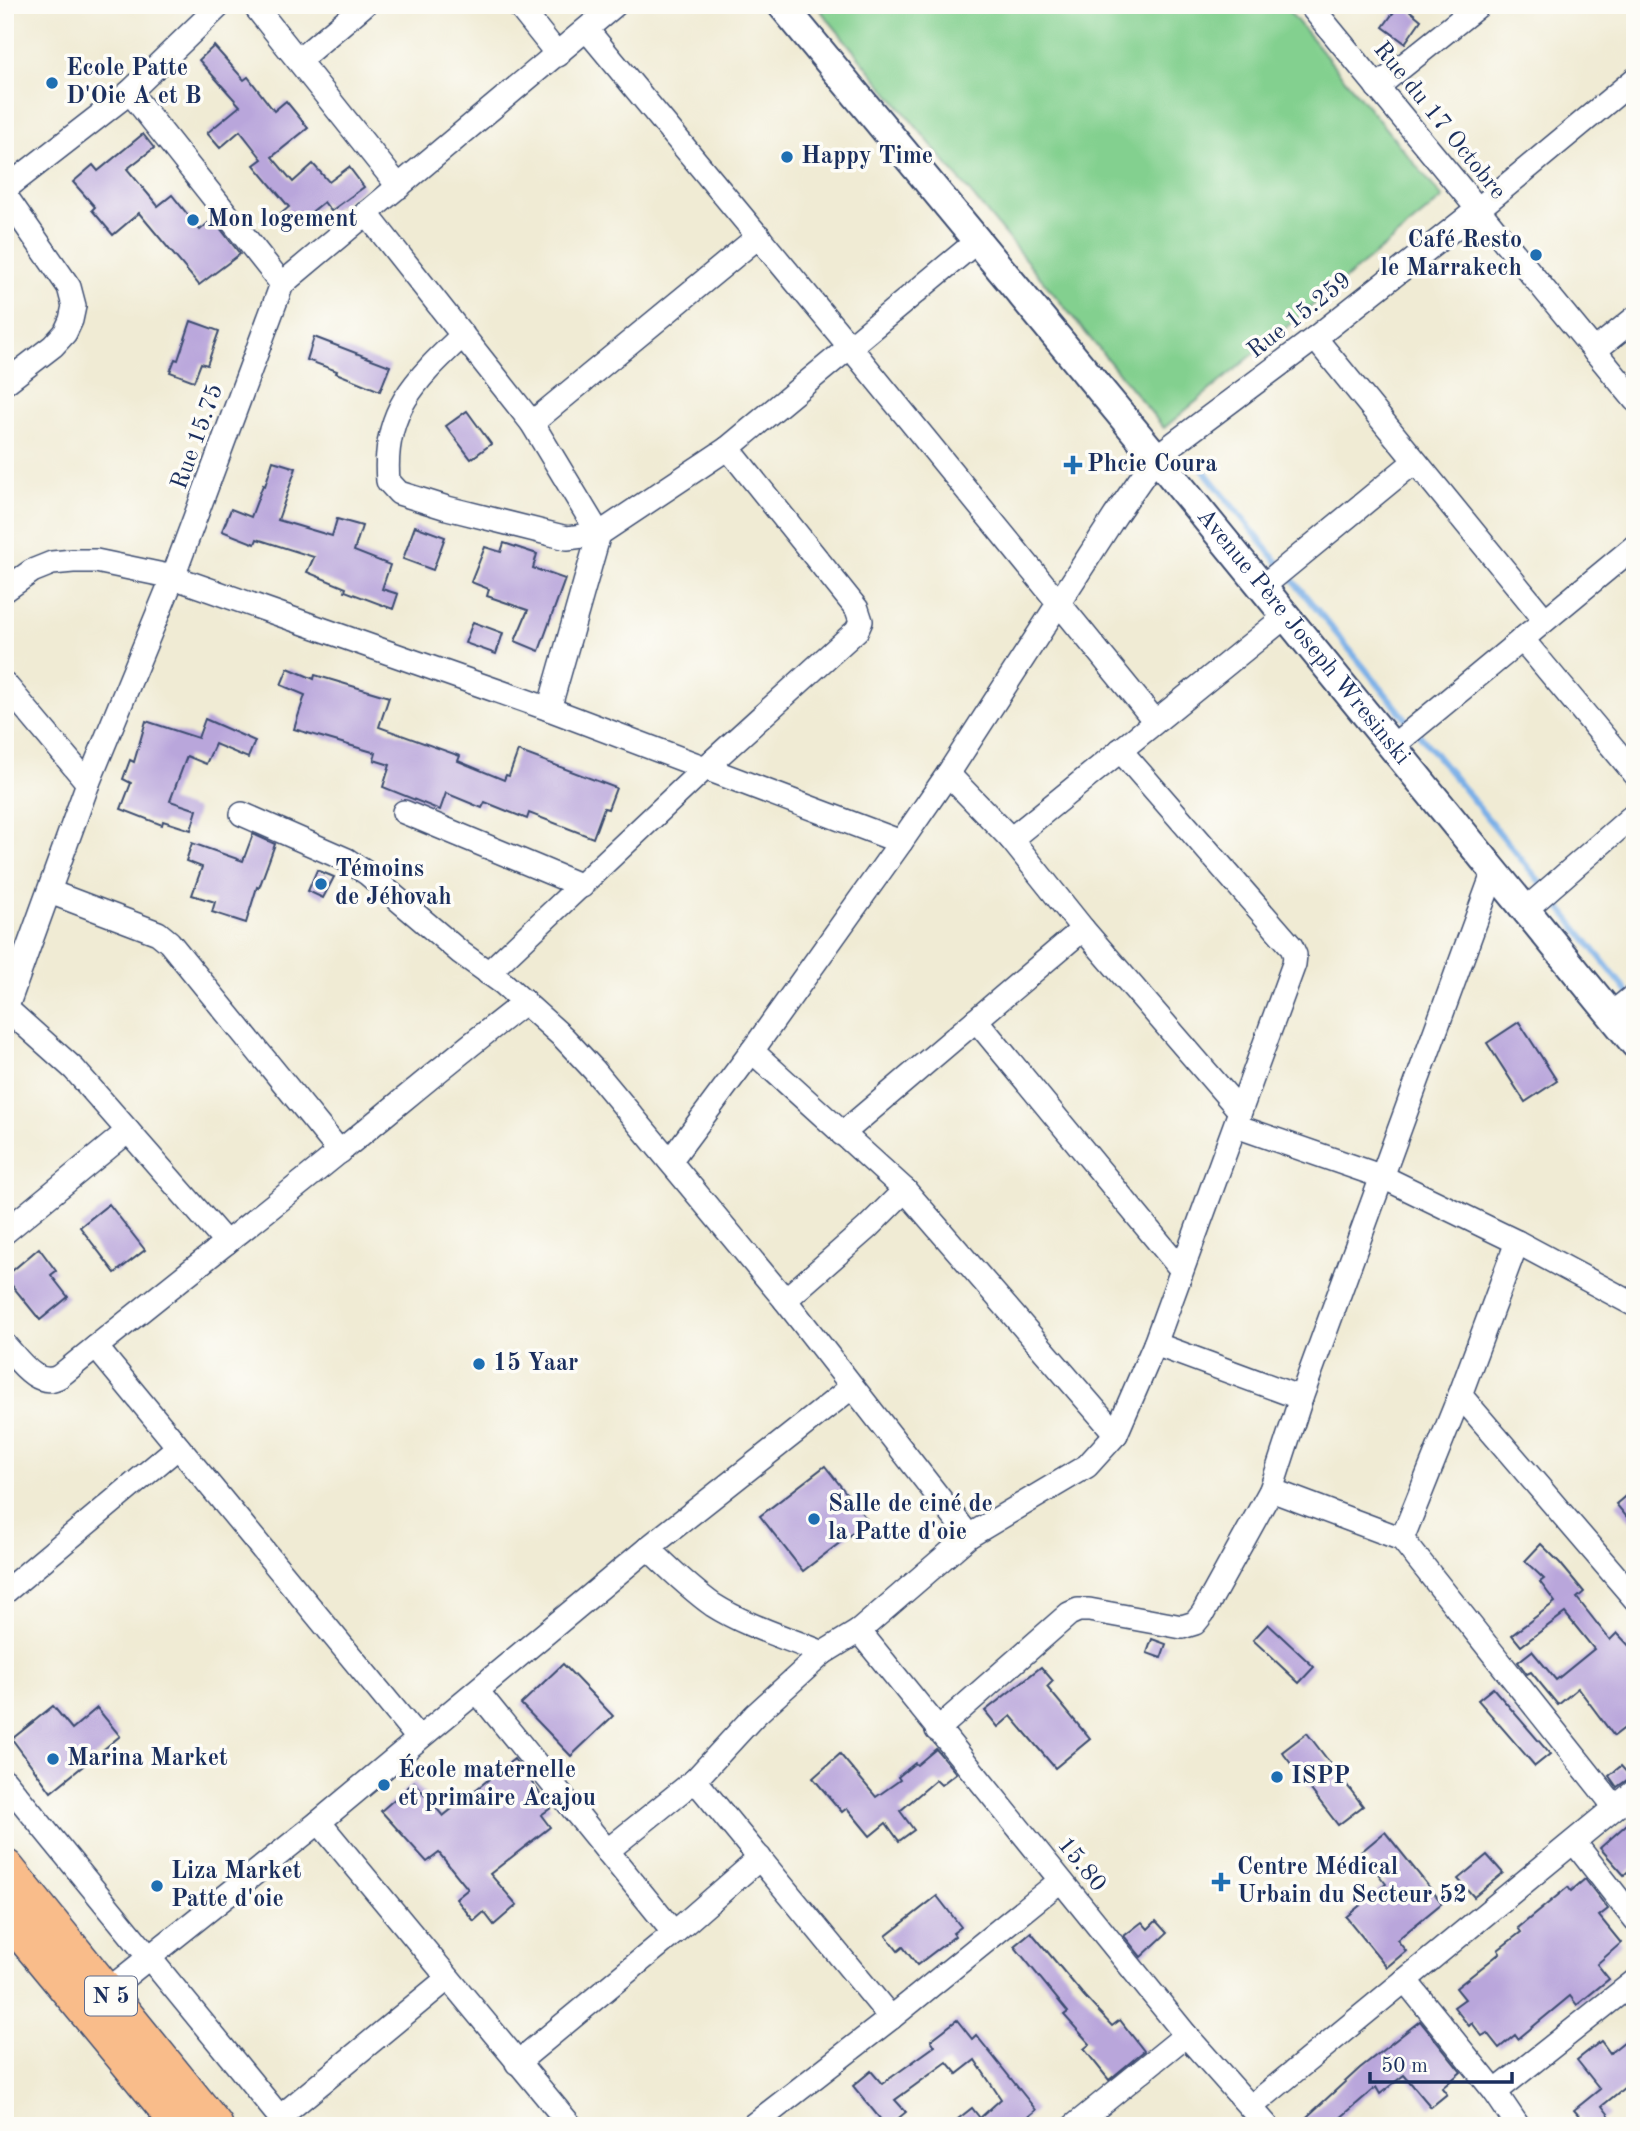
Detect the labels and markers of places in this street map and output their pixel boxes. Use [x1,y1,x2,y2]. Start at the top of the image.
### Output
place label: Ecole Patte D'Oie A et B [66,57,202,109]
marker: Ecole Patte D'Oie A et B [44,75,60,91]
place label: Happy Time [801,145,933,169]
marker: Happy Time [779,149,795,165]
place label: Mon logement [207,208,358,232]
marker: Mon logement [185,212,201,228]
place label: Café Resto le Marrakech [1381,229,1522,281]
marker: Café Resto le Marrakech [1528,247,1544,263]
place label: Phcie Coura [1087,453,1217,477]
marker: Phcie Coura [1065,457,1081,473]
place label: Témoins de Jéhovah [335,858,452,910]
marker: Témoins de Jéhovah [313,876,329,892]
place label: 15 Yaar [493,1351,579,1376]
marker: 15 Yaar [471,1356,487,1372]
place label: Salle de ciné de la Patte d'oie [828,1493,993,1545]
marker: Salle de ciné de la Patte d'oie [806,1511,822,1527]
place label: Marina Market [67,1747,228,1771]
marker: Marina Market [45,1751,61,1767]
place label: École maternelle et primaire Acajou [398,1753,596,1811]
place label: ISPP [1291,1765,1350,1789]
marker: ISPP [1269,1769,1285,1785]
marker: École maternelle et primaire Acajou [376,1777,392,1793]
place label: Centre Médical Urbain du Secteur 52 [1237,1856,1467,1908]
place label: Liza Market Patte d'oie [171,1860,302,1912]
marker: Centre Médical Urbain du Secteur 52 [1211,1872,1231,1892]
marker: Liza Market Patte d'oie [149,1878,165,1894]

